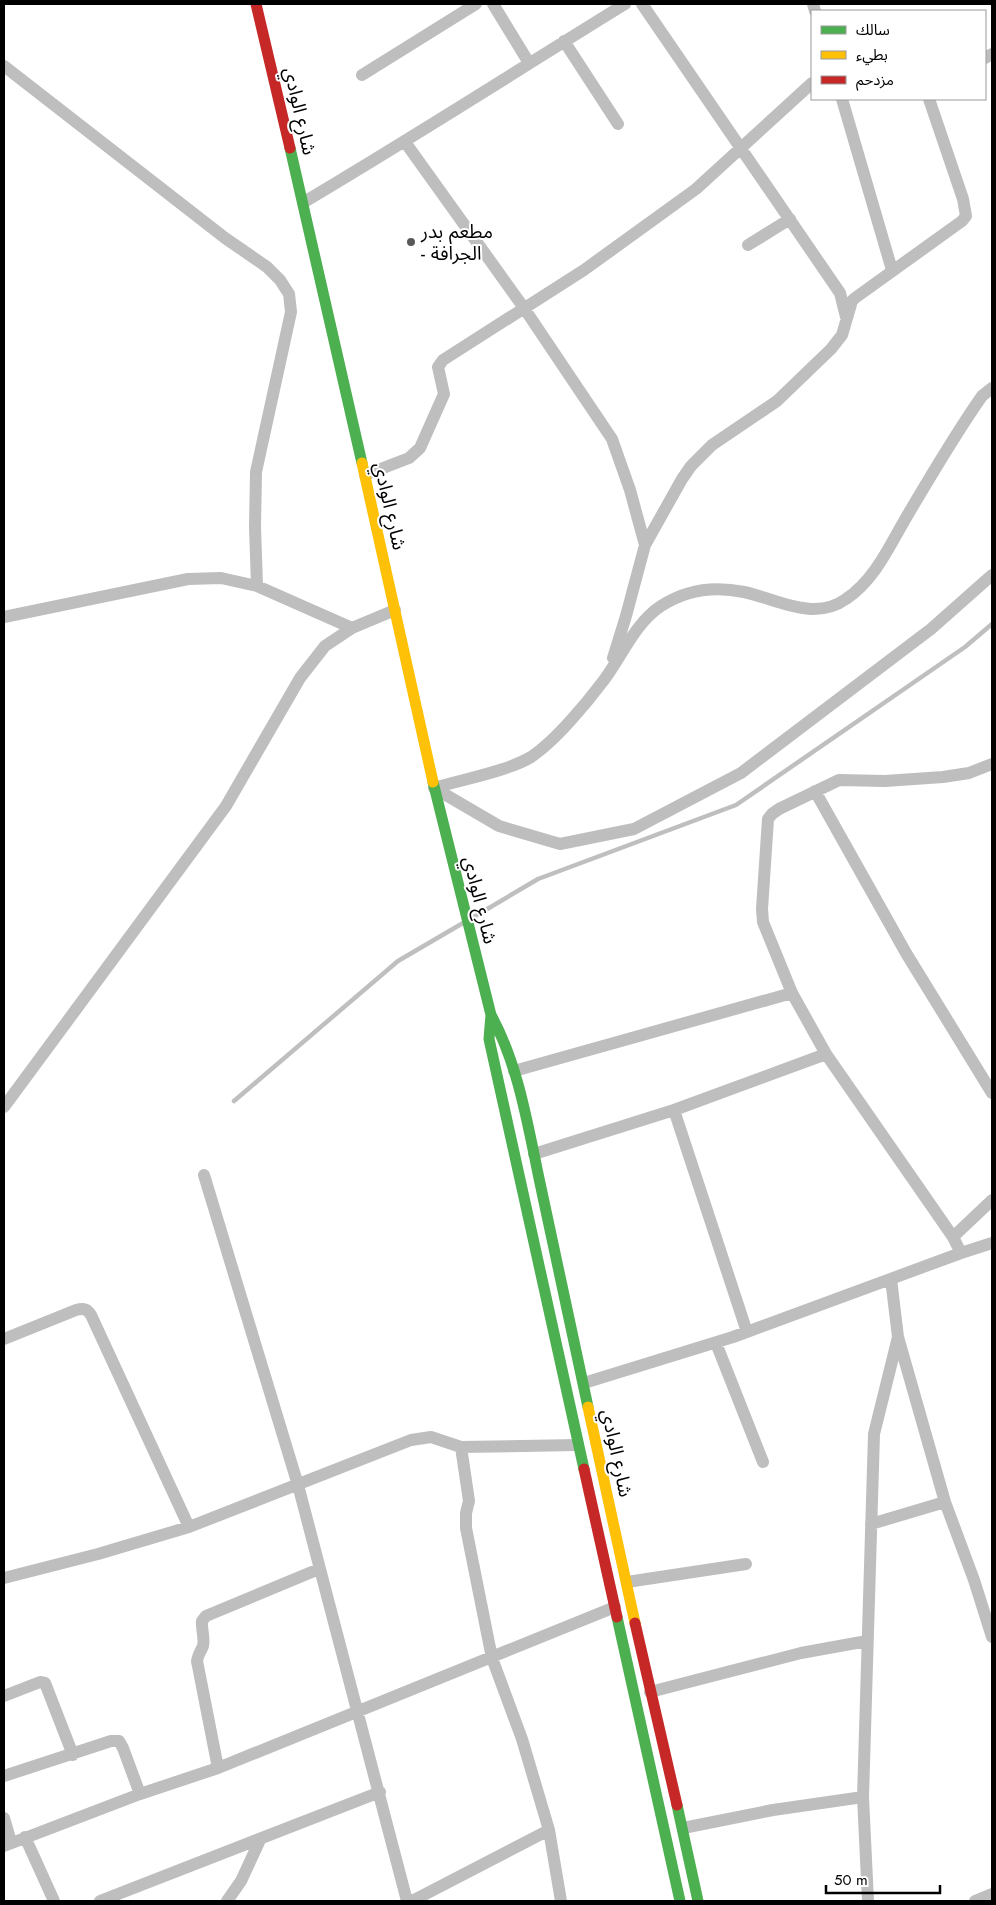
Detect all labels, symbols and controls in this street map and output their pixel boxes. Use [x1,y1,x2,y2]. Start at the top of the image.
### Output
legend [811,10,986,100]
text: سالك [856,19,890,41]
text: بطيء [856,44,888,66]
street label: شارع الوادي [275,65,323,158]
text: مزدحم [856,69,894,91]
place label: مطعم بدر - الجرافة [420,218,493,267]
marker: مطعم بدر - الجرافة [405,236,417,248]
street label: شارع الوادي [365,460,413,553]
street label: شارع الوادي [455,853,504,947]
street label: شارع الوادي [593,1407,639,1500]
scale bar [826,1862,940,1894]
text: 50 m [834,1869,868,1891]

